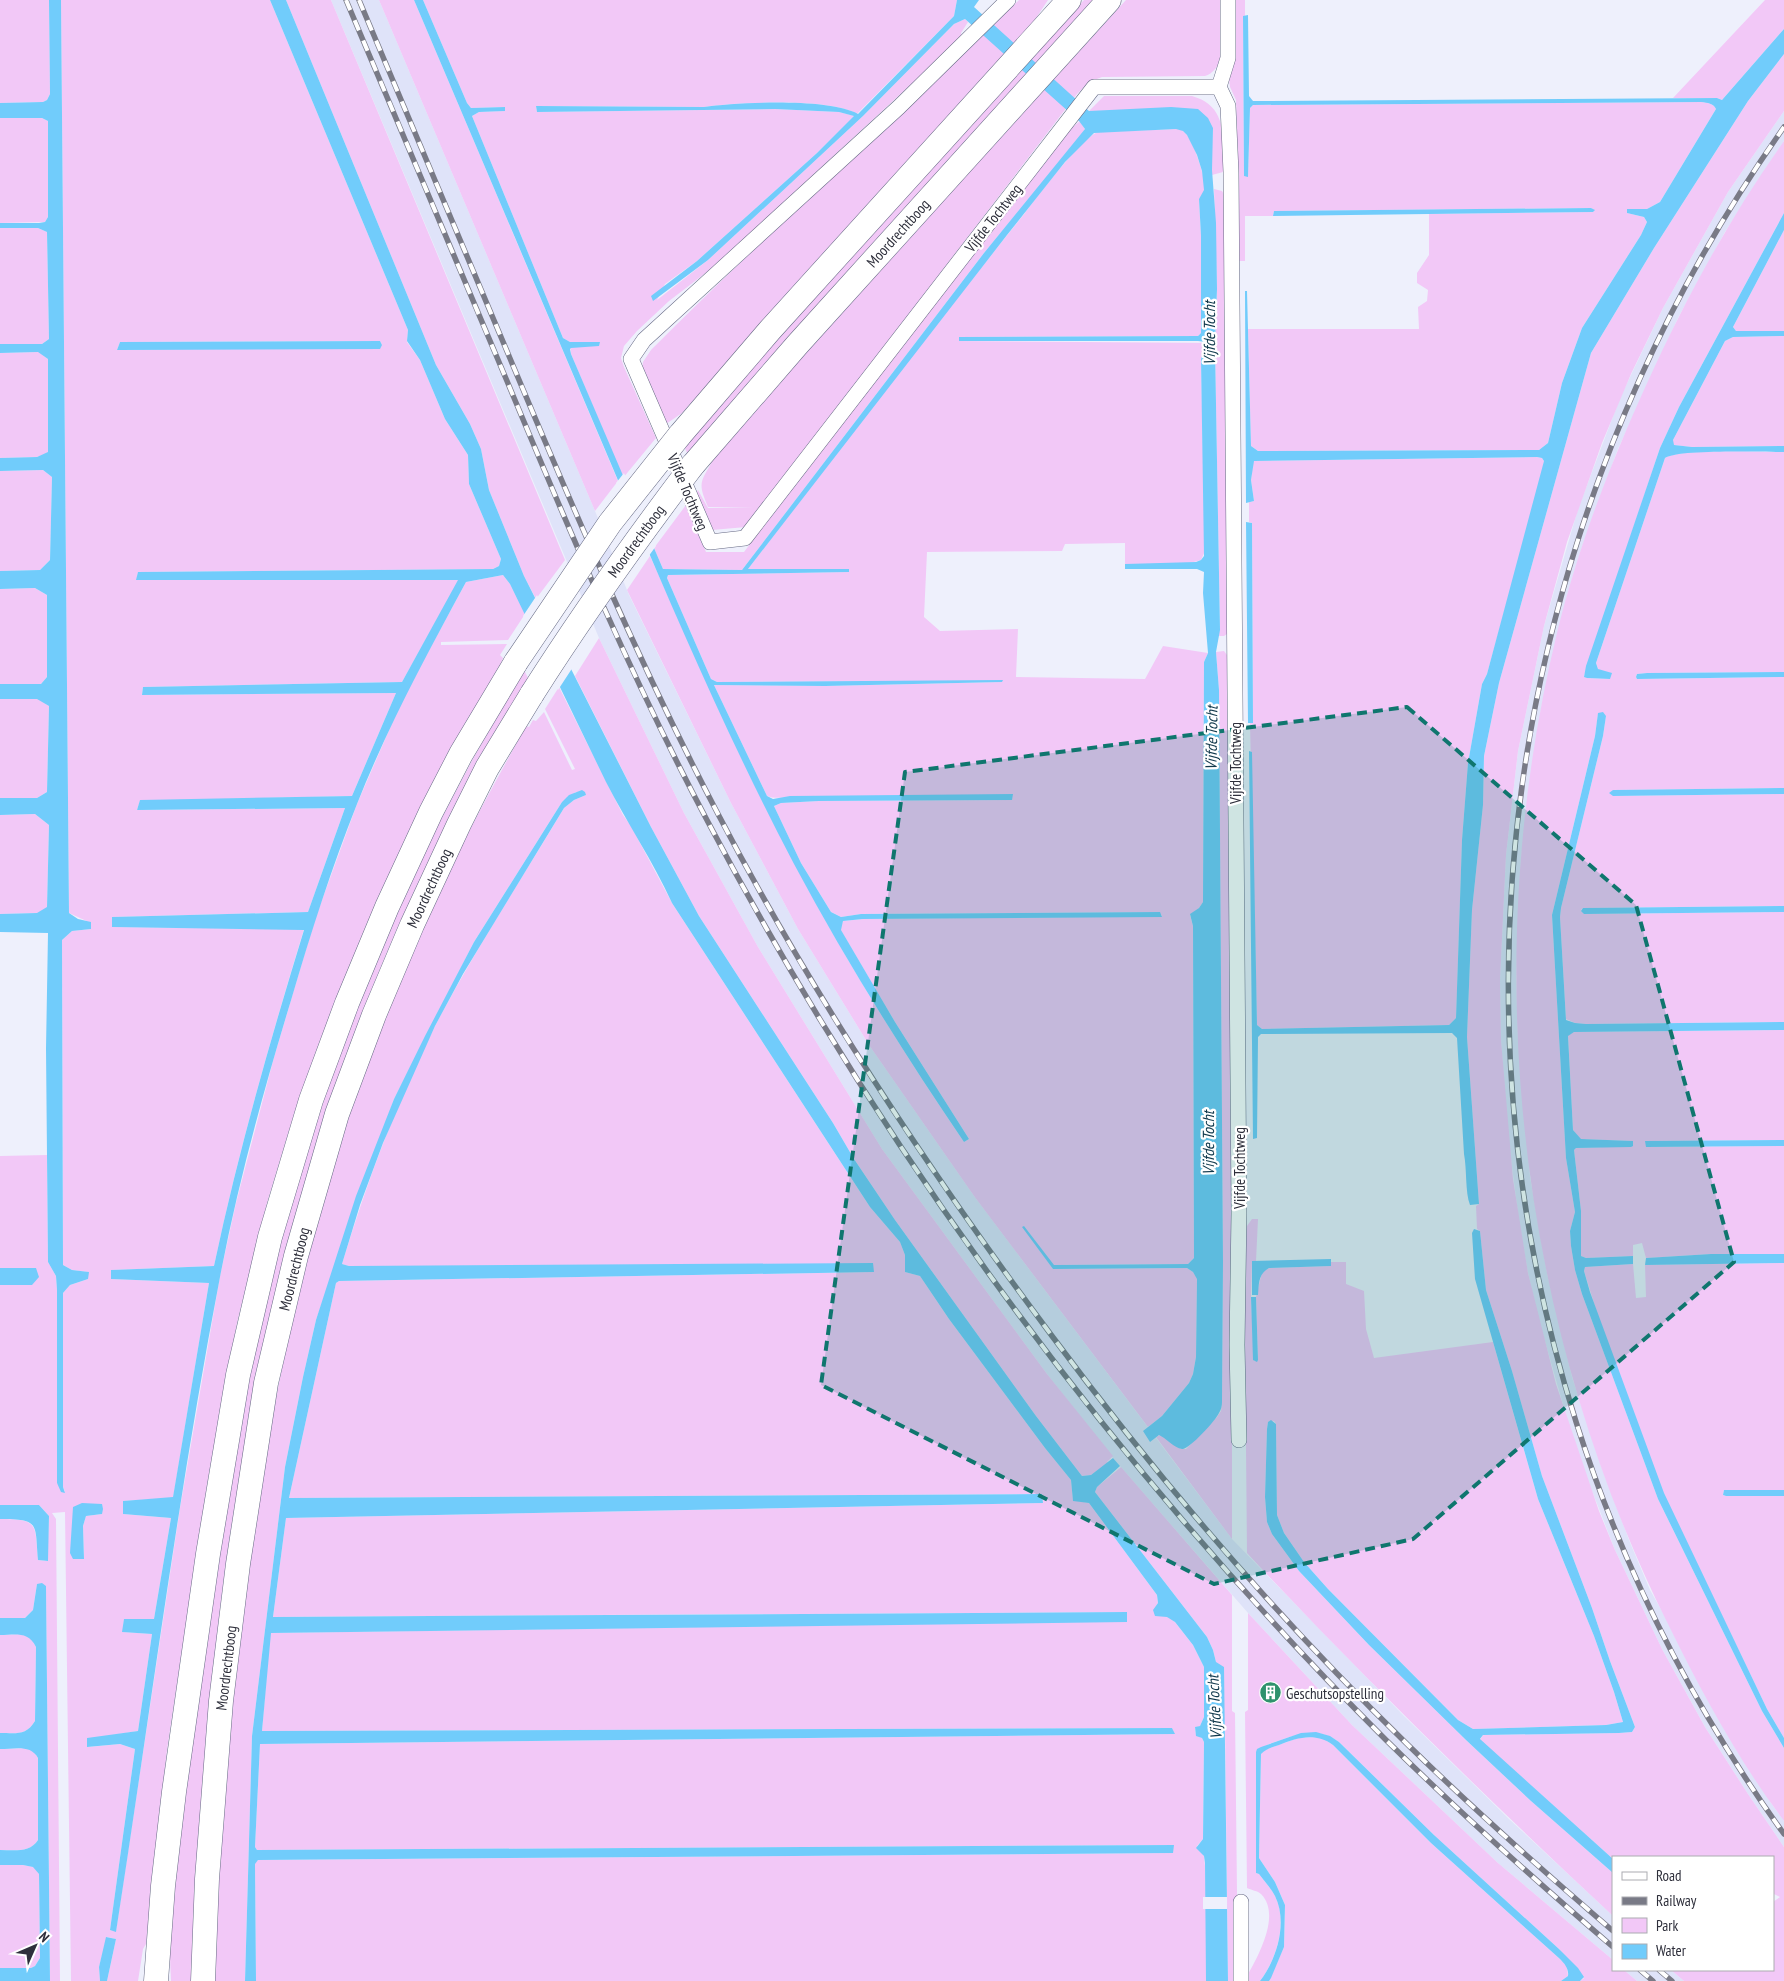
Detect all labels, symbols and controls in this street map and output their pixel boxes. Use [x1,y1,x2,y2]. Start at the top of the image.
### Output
street label: Vijfde Tochtweg [960,180,1026,257]
street label: Moordrechtboog [862,195,934,271]
water label: Vijfde Tocht [1199,299,1219,365]
street label: Vijfde Tochtweg [663,450,713,533]
street label: Moordrechtboog [603,501,669,581]
water label: Vijfde Tocht [1200,704,1222,770]
street label: Vijfde Tochtweg [1226,722,1245,805]
street label: Moordrechtboog [402,845,456,931]
water label: Vijfde Tocht [1198,1109,1218,1175]
street label: Vijfde Tochtweg [1230,1127,1249,1210]
street label: Moordrechtboog [274,1225,314,1313]
street label: Moordrechtboog [211,1624,241,1712]
water label: Vijfde Tocht [1202,1673,1226,1740]
building icon: Geschutsopstelling [1258,1681,1282,1705]
place label: Geschutsopstelling [1286,1684,1384,1703]
legend [1612,1856,1774,1971]
text: Road [1656,1866,1682,1885]
text: Railway [1656,1891,1697,1910]
text: Park [1656,1916,1678,1935]
north arrow [10,1921,60,1971]
text: N [35,1928,53,1946]
text: Water [1656,1941,1687,1960]

